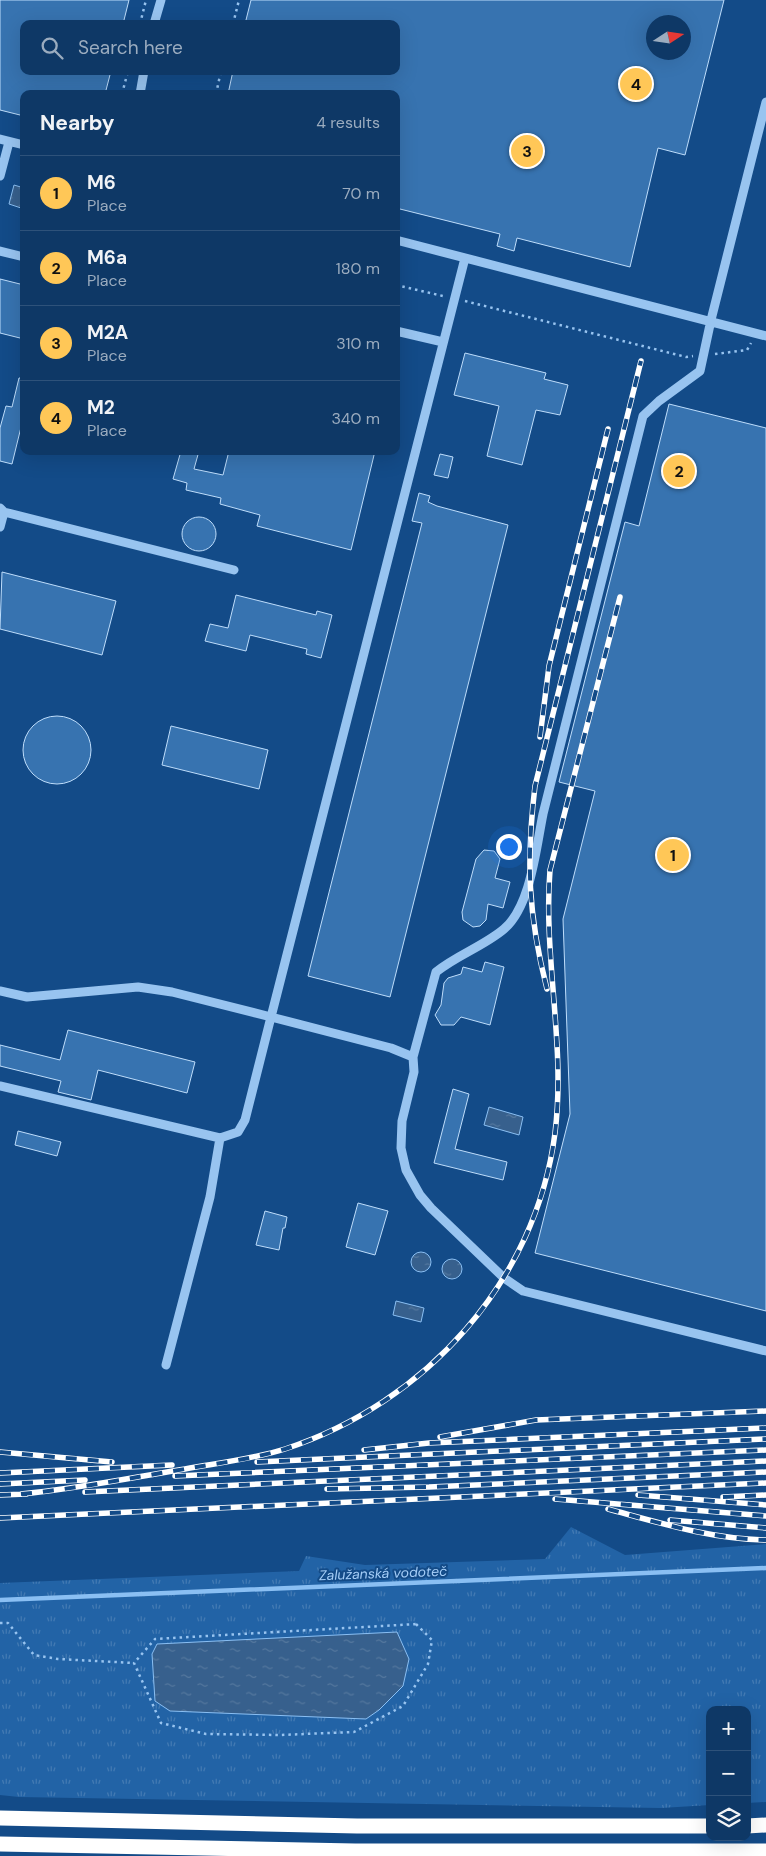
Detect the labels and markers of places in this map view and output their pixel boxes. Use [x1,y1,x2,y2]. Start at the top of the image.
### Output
pin: 4 [620,65,652,103]
pin: 3 [511,132,543,170]
pin: 2 [663,452,695,490]
pin: 1 [657,836,689,874]

